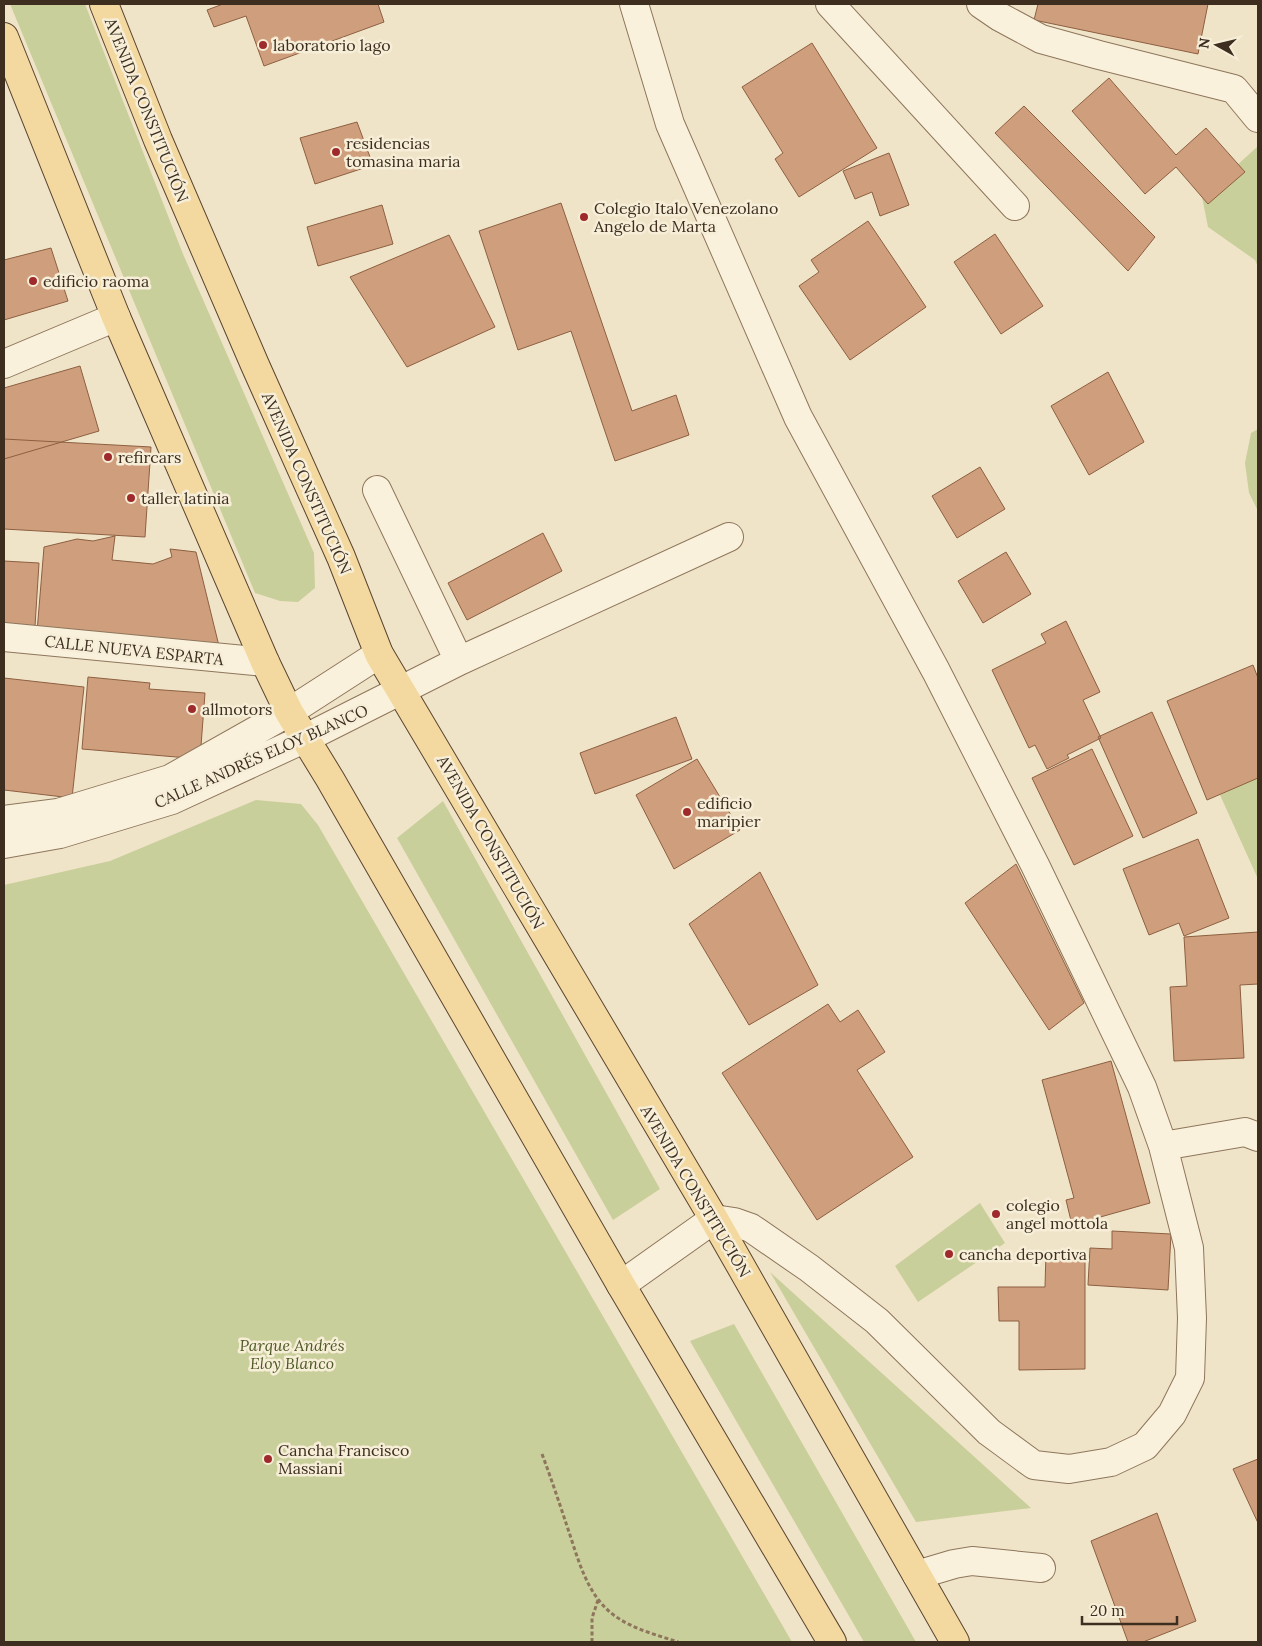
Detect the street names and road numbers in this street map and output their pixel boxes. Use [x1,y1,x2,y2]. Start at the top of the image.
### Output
street label: AVENIDA CONSTITUCIÓN [100,14,193,205]
street label: AVENIDA CONSTITUCIÓN [257,388,356,577]
street label: CALLE NUEVA ESPARTA [43,631,226,669]
street label: CALLE ANDRÉS ELOY BLANCO [151,700,371,812]
street label: AVENIDA CONSTITUCIÓN [433,751,549,932]
street label: AVENIDA CONSTITUCIÓN [636,1100,755,1281]

